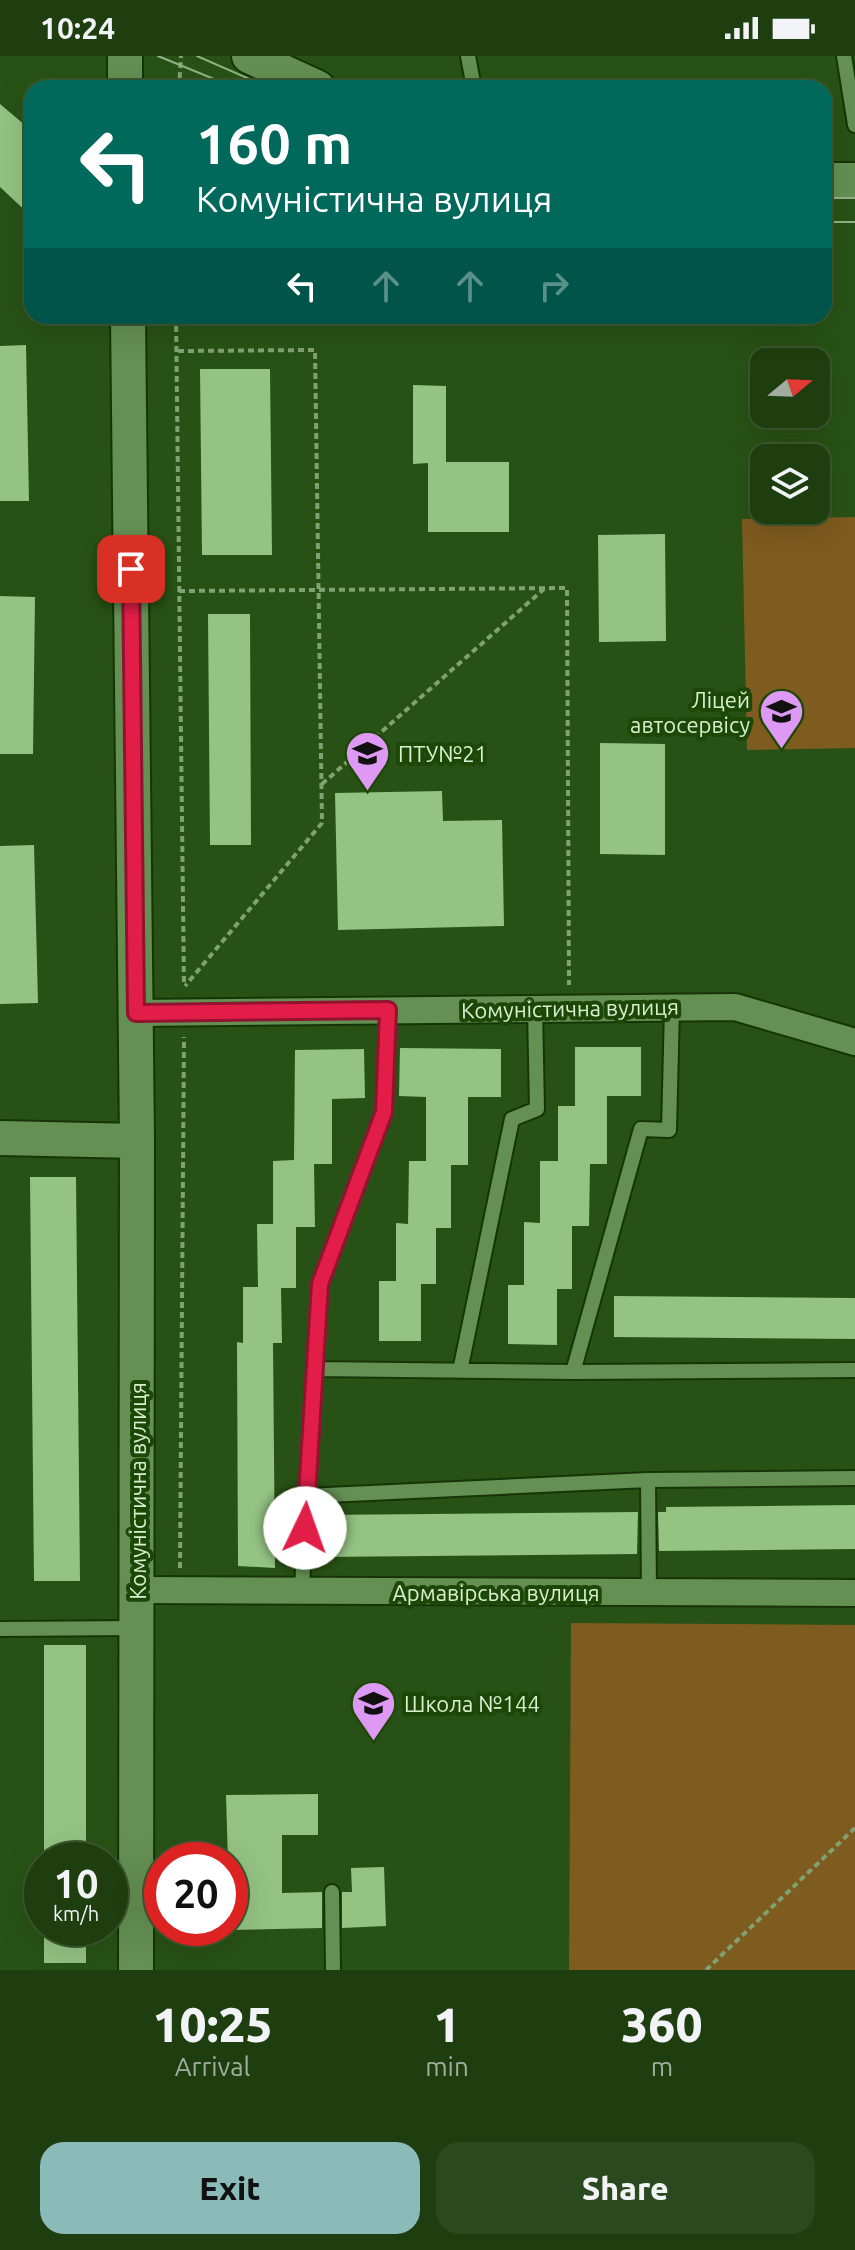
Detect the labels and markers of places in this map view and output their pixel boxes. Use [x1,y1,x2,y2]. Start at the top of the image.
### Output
pin [97,535,165,603]
place label: Ліцей автосервісу [630,687,750,737]
school or university icon: Ліцей автосервісу [757,688,805,751]
school or university icon: ПТУ№21 [343,729,391,792]
place label: ПТУ№21 [398,741,487,766]
school or university icon: Школа №144 [349,1679,397,1742]
place label: Школа №144 [404,1691,540,1716]

